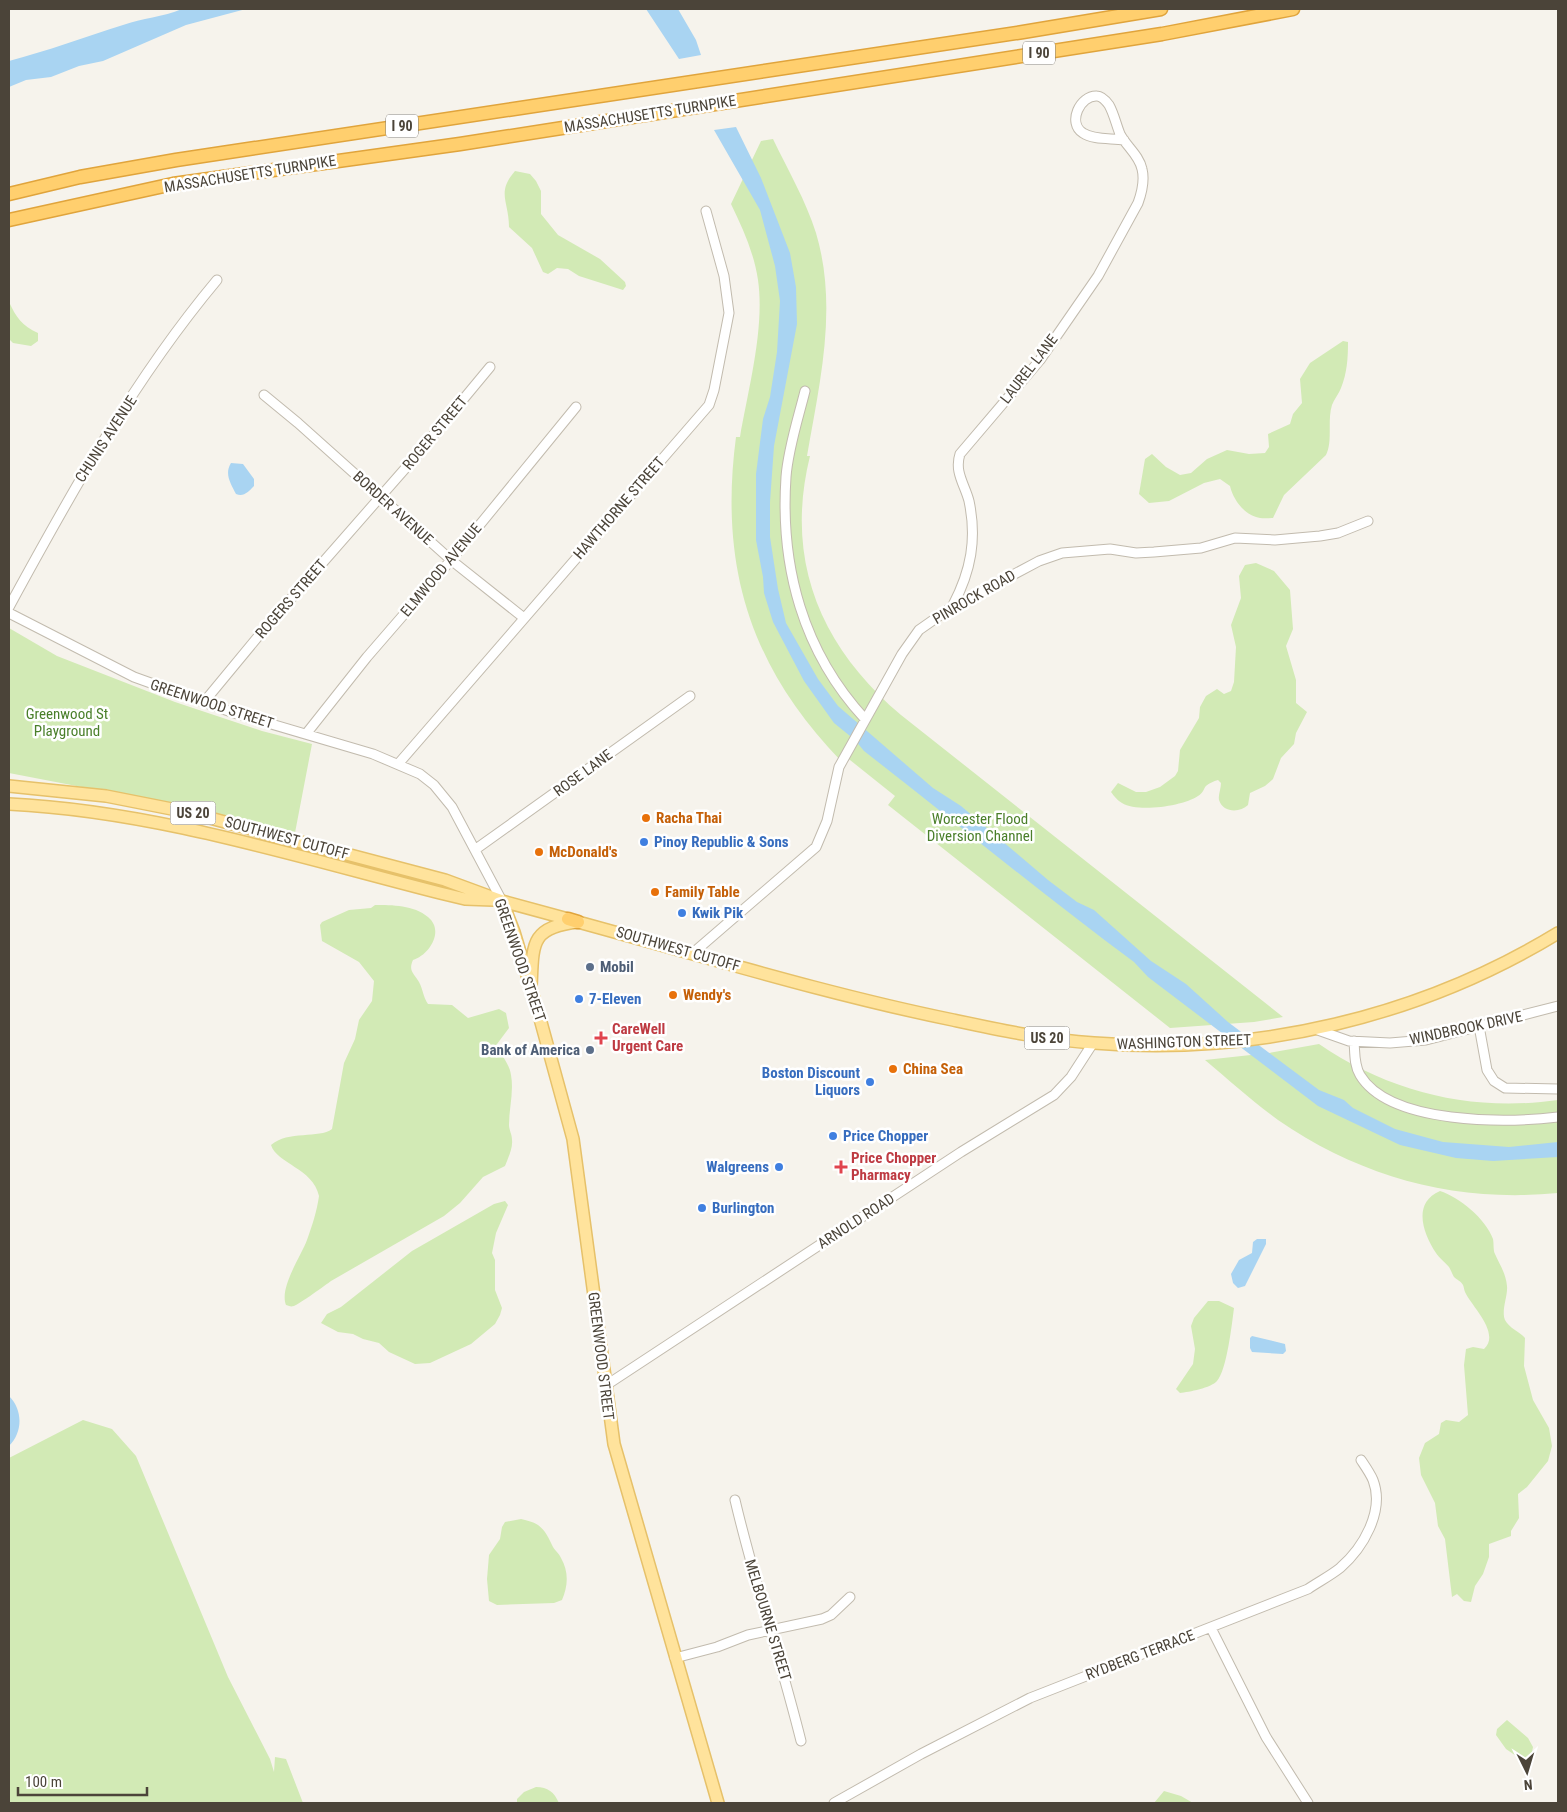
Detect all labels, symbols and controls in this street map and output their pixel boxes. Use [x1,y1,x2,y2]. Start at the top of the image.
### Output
road number: I 90 [1023,42,1055,64]
street label: MASSACHUSETTS TURNPIKE [563,92,737,136]
road number: I 90 [386,114,418,138]
street label: MASSACHUSETTS TURNPIKE [163,152,337,196]
street label: LAUREL LANE [996,331,1062,407]
street label: CHUNIS AVENUE [71,392,141,486]
street label: ROGER STREET [399,392,471,474]
street label: HAWTHORNE STREET [570,453,668,563]
street label: BORDER AVENUE [349,467,437,549]
street label: ELMWOOD AVENUE [397,520,485,620]
street label: ROGERS STREET [252,556,330,642]
street label: PINROCK ROAD [929,566,1019,628]
street label: GREENWOOD STREET [148,676,276,733]
park label: Greenwood St Playground [26,705,108,740]
street label: ROSE LANE [550,746,616,800]
road number: US 20 [170,801,216,824]
place label: Racha Thai [656,809,722,827]
park label: Worcester Flood Diversion Channel [927,810,1033,845]
marker: Racha Thai [640,812,652,824]
street label: SOUTHWEST CUTOFF [223,813,351,863]
place label: Pinoy Republic & Sons [654,833,789,851]
marker: Pinoy Republic & Sons [638,836,650,848]
place label: McDonald's [549,843,618,861]
marker: McDonald's [533,846,545,858]
place label: Family Table [665,883,740,901]
marker: Family Table [649,886,661,898]
street label: GREENWOOD STREET [491,896,550,1024]
place label: Kwik Pik [692,904,744,922]
marker: Kwik Pik [676,907,688,919]
street label: SOUTHWEST CUTOFF [614,923,742,975]
place label: Mobil [600,958,634,976]
marker: Mobil [584,961,596,973]
place label: Wendy's [683,986,732,1004]
marker: Wendy's [667,989,679,1001]
place label: 7-Eleven [589,990,641,1008]
marker: 7-Eleven [573,993,585,1005]
street label: WINDBROOK DRIVE [1408,1007,1524,1049]
place label: CareWell Urgent Care [612,1020,683,1055]
road number: US 20 [1024,1026,1070,1050]
marker: CareWell Urgent Care [594,1031,608,1045]
street label: WASHINGTON STREET [1116,1031,1252,1053]
place label: Bank of America [481,1041,580,1059]
marker: Bank of America [584,1044,596,1056]
place label: China Sea [903,1060,963,1078]
marker: China Sea [887,1063,899,1075]
place label: Boston Discount Liquors [762,1064,860,1099]
marker: Boston Discount Liquors [864,1076,876,1088]
place label: Price Chopper [843,1127,928,1145]
marker: Price Chopper [827,1130,839,1142]
place label: Price Chopper Pharmacy [851,1149,936,1184]
place label: Walgreens [706,1158,769,1176]
marker: Walgreens [773,1161,785,1173]
marker: Price Chopper Pharmacy [835,1161,847,1173]
street label: ARNOLD ROAD [814,1189,898,1253]
place label: Burlington [712,1199,774,1217]
marker: Burlington [696,1202,708,1214]
street label: GREENWOOD STREET [584,1291,618,1421]
street label: MELBOURNE STREET [741,1557,795,1683]
street label: RYDBERG TERRACE [1083,1626,1197,1684]
north arrow [1502,1747,1552,1797]
scale bar [18,1764,146,1796]
text: 100 m [25,1773,62,1791]
text: N [1523,1777,1533,1793]

